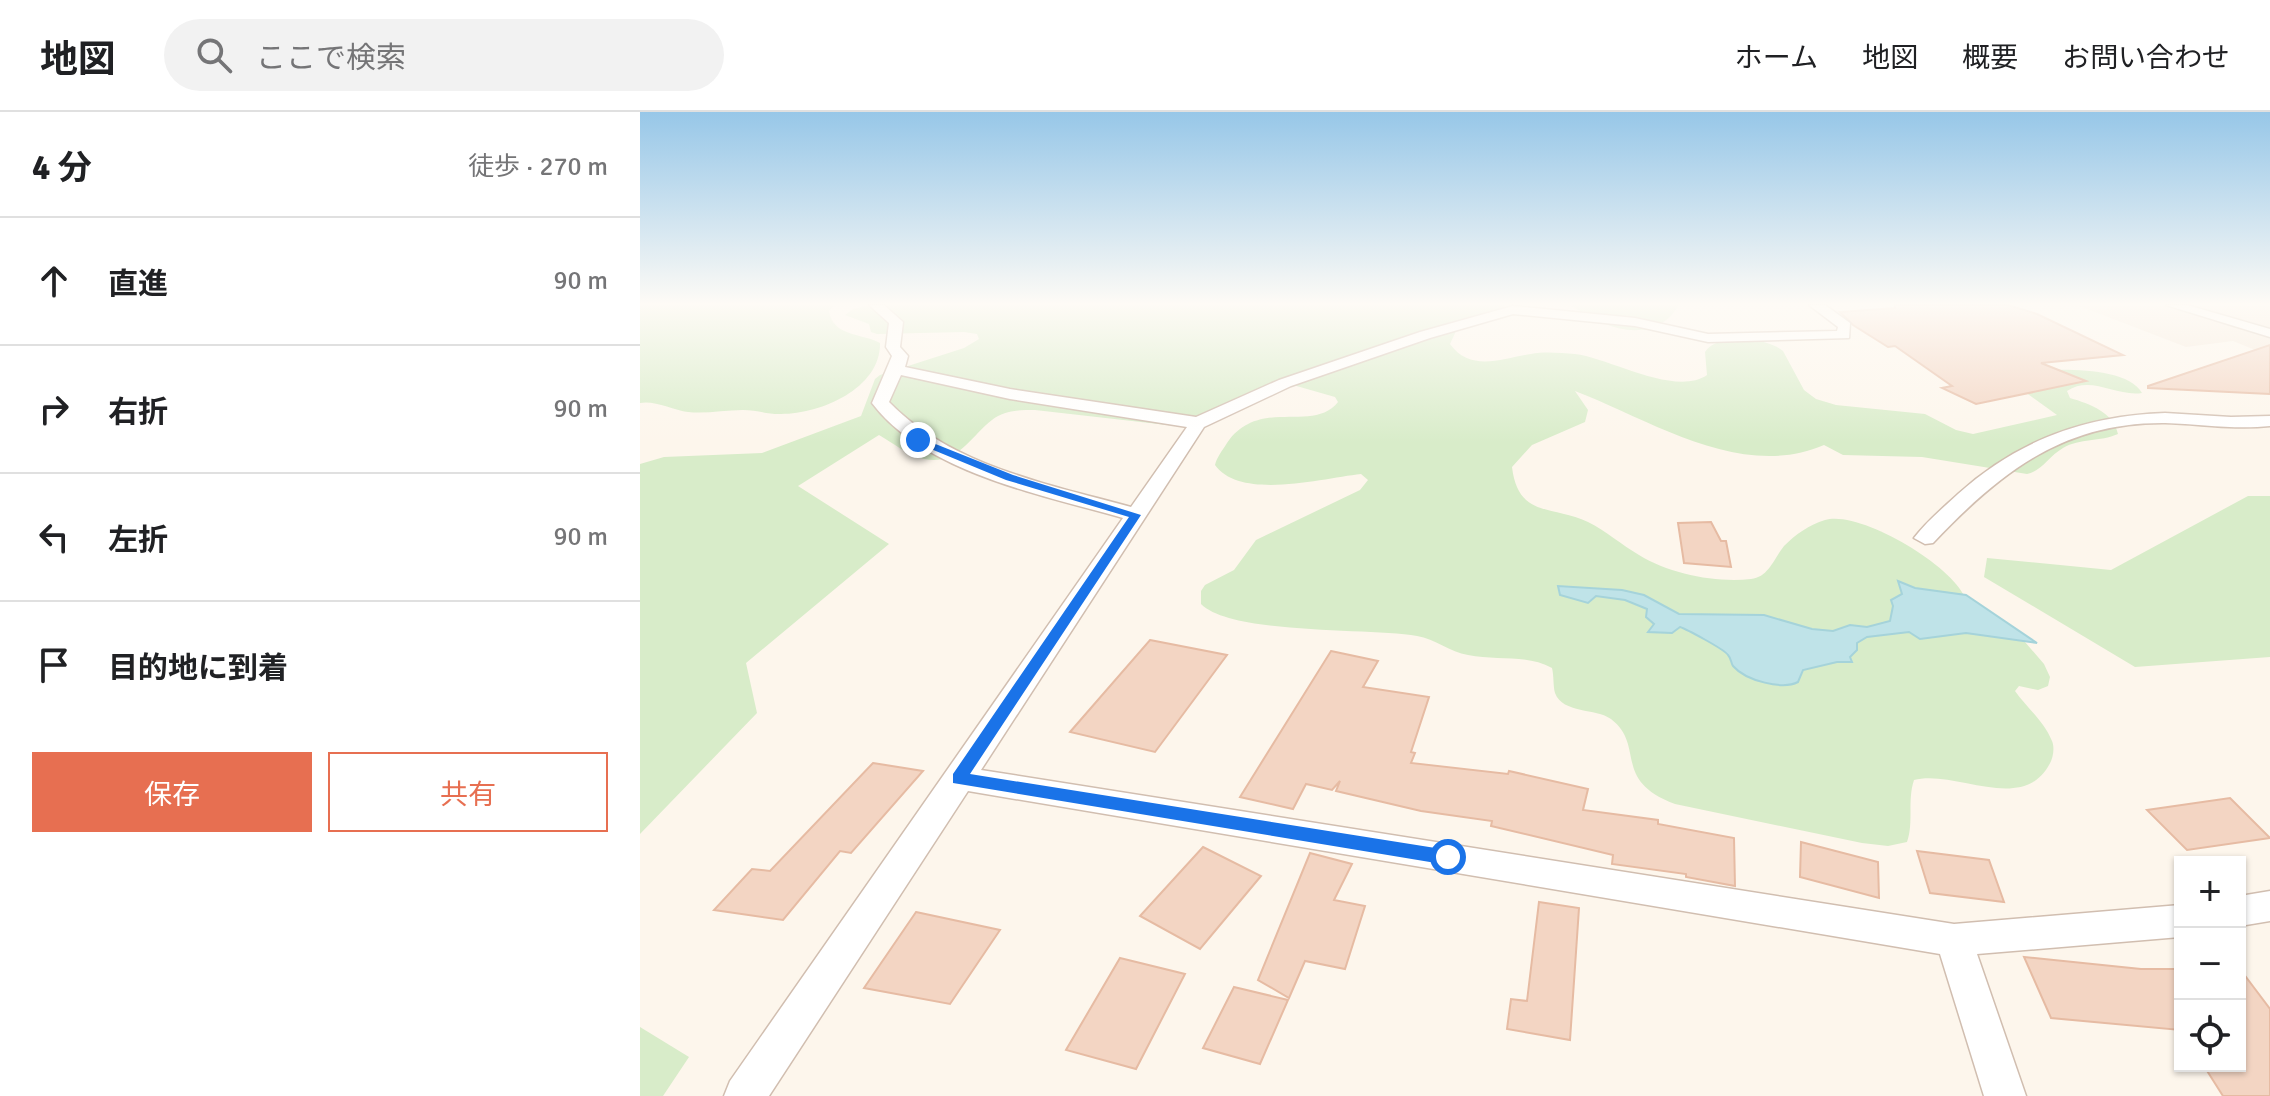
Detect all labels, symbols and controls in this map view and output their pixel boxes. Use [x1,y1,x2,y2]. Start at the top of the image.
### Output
search box [164,19,724,91]
icon: search [192,33,236,77]
text: 地図 [40,36,116,83]
text: ここで検索 [256,40,406,77]
text: ホーム [1735,41,1818,75]
text: 地図 [1862,41,1918,75]
text: 概要 [1962,41,2018,75]
text: お問い合わせ [2062,41,2230,75]
text: 4 分 [32,147,92,189]
text: 徒歩 · 270 m [468,151,608,183]
icon: ahead [32,259,76,303]
text: 90 m [553,265,608,297]
text: 直進 [108,266,168,303]
icon: right [32,387,76,431]
text: 90 m [553,393,608,425]
text: 右折 [108,394,168,431]
route end [900,422,936,458]
icon: left [32,515,76,559]
text: 90 m [553,521,608,553]
text: 左折 [108,522,168,559]
icon: arrive [32,643,76,687]
text: 目的地に到着 [108,650,288,687]
button: 保存 [32,752,312,832]
button: 共有 [328,752,608,832]
route start [1430,839,1466,875]
map controls [2174,856,2246,1072]
button: + [2174,856,2246,928]
button: − [2174,928,2246,1000]
button: locate [2174,1000,2246,1072]

